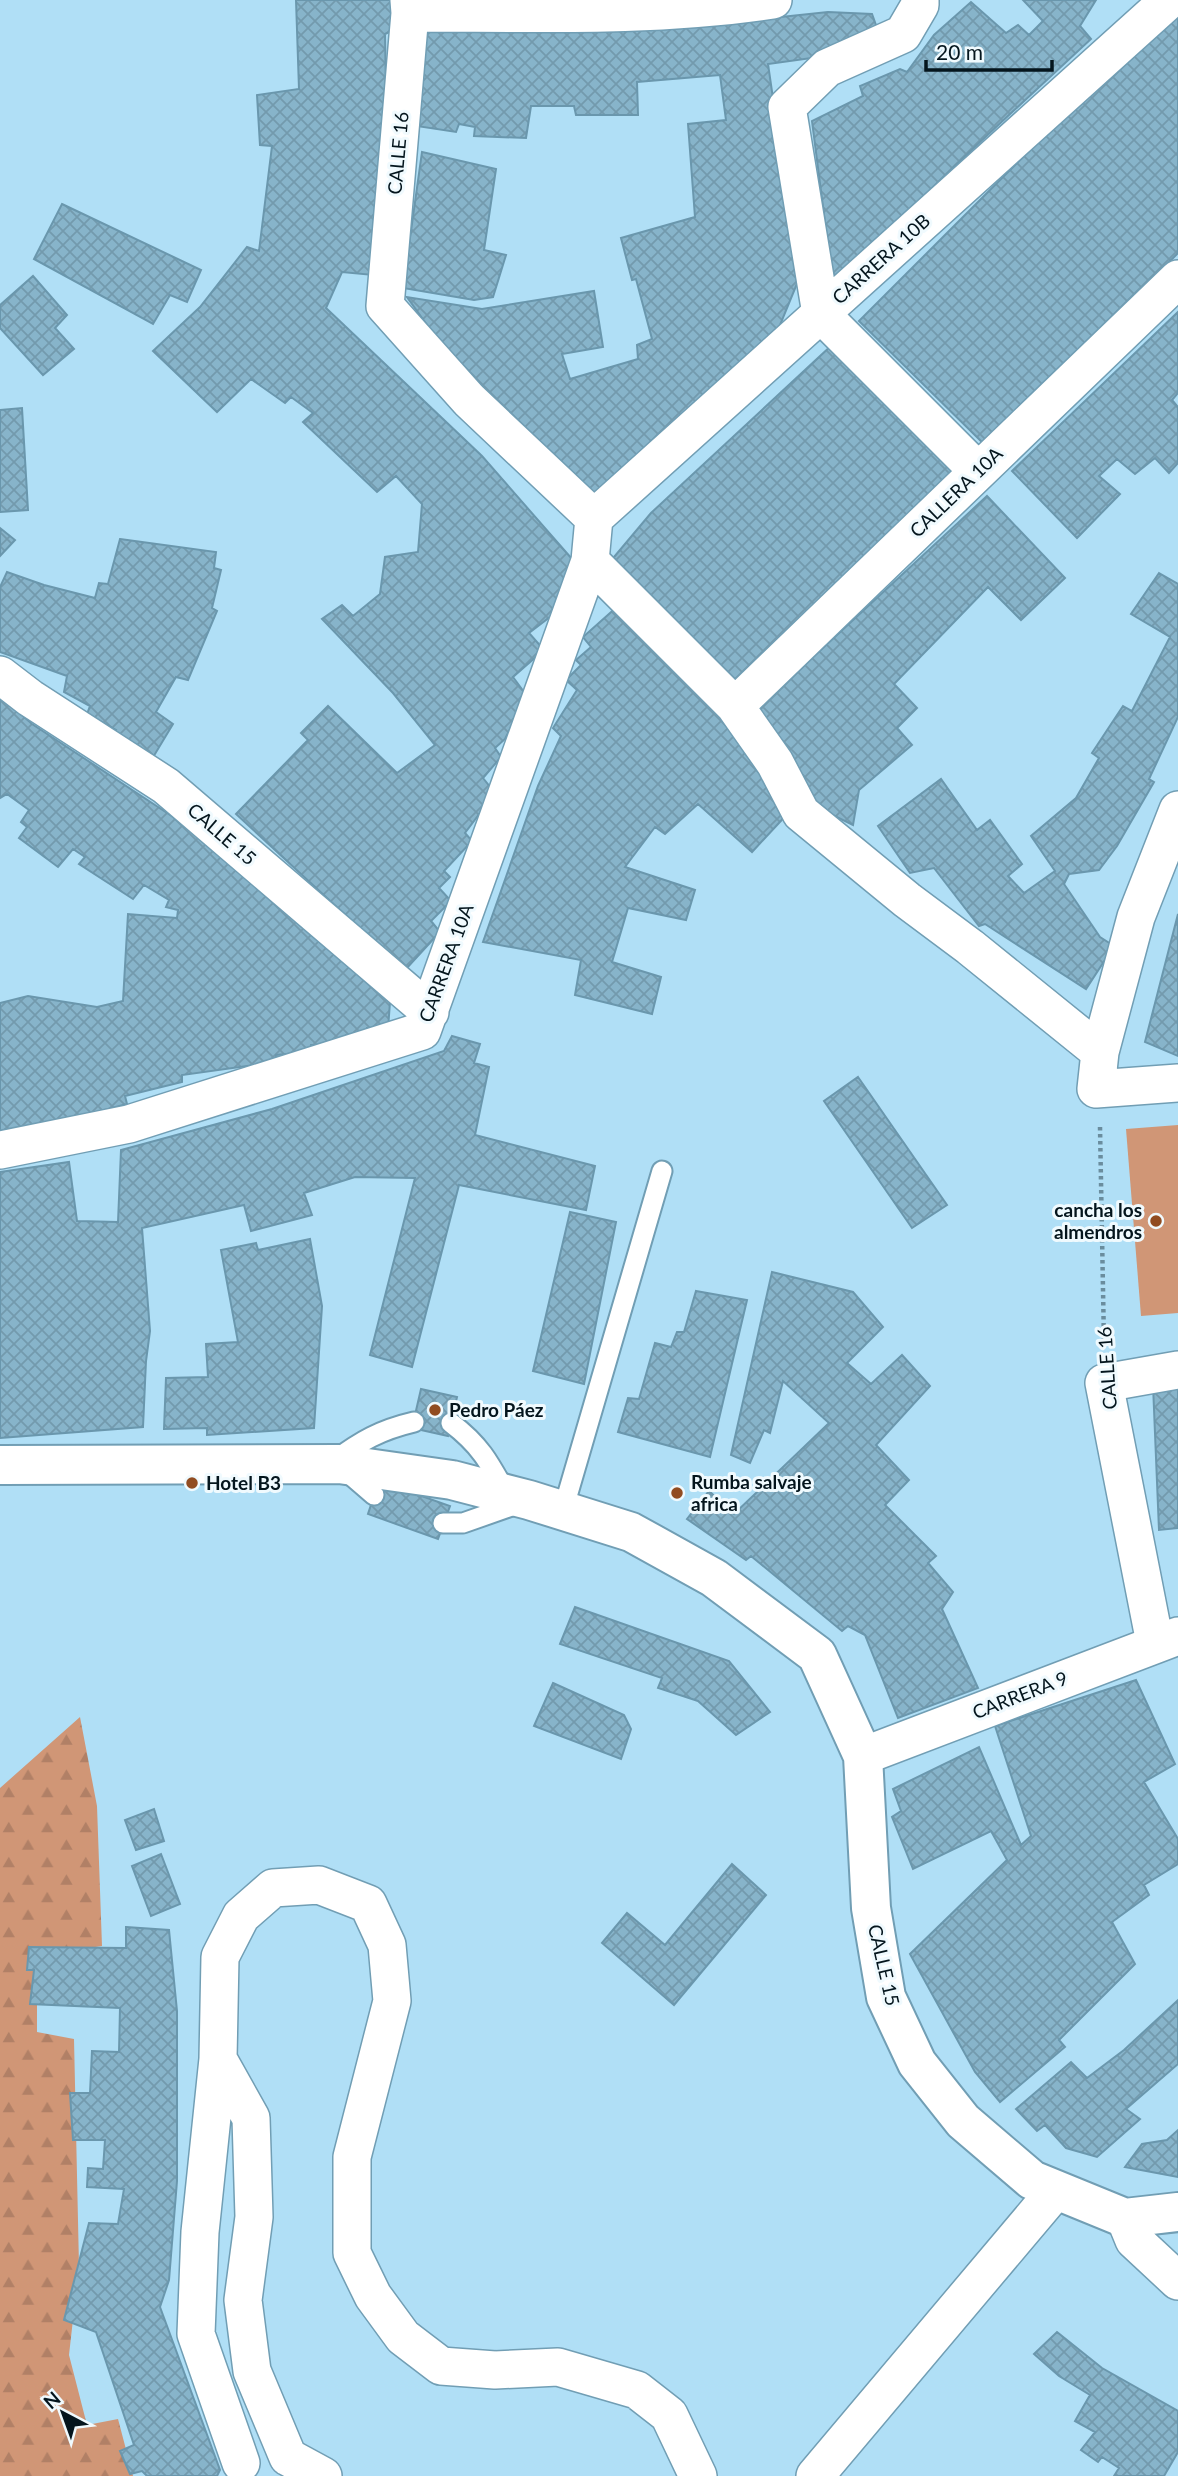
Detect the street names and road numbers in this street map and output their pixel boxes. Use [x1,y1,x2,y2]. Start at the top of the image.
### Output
street label: CALLE 16 [382,111,413,195]
street label: CARRERA 10B [827,209,934,309]
street label: CALLERA 10A [905,442,1007,542]
street label: CALLE 15 [183,798,261,870]
street label: CARRERA 10A [413,900,478,1025]
street label: CALLE 16 [1092,1326,1121,1410]
street label: CARRERA 9 [969,1666,1071,1723]
street label: CALLE 15 [864,1922,905,2008]

